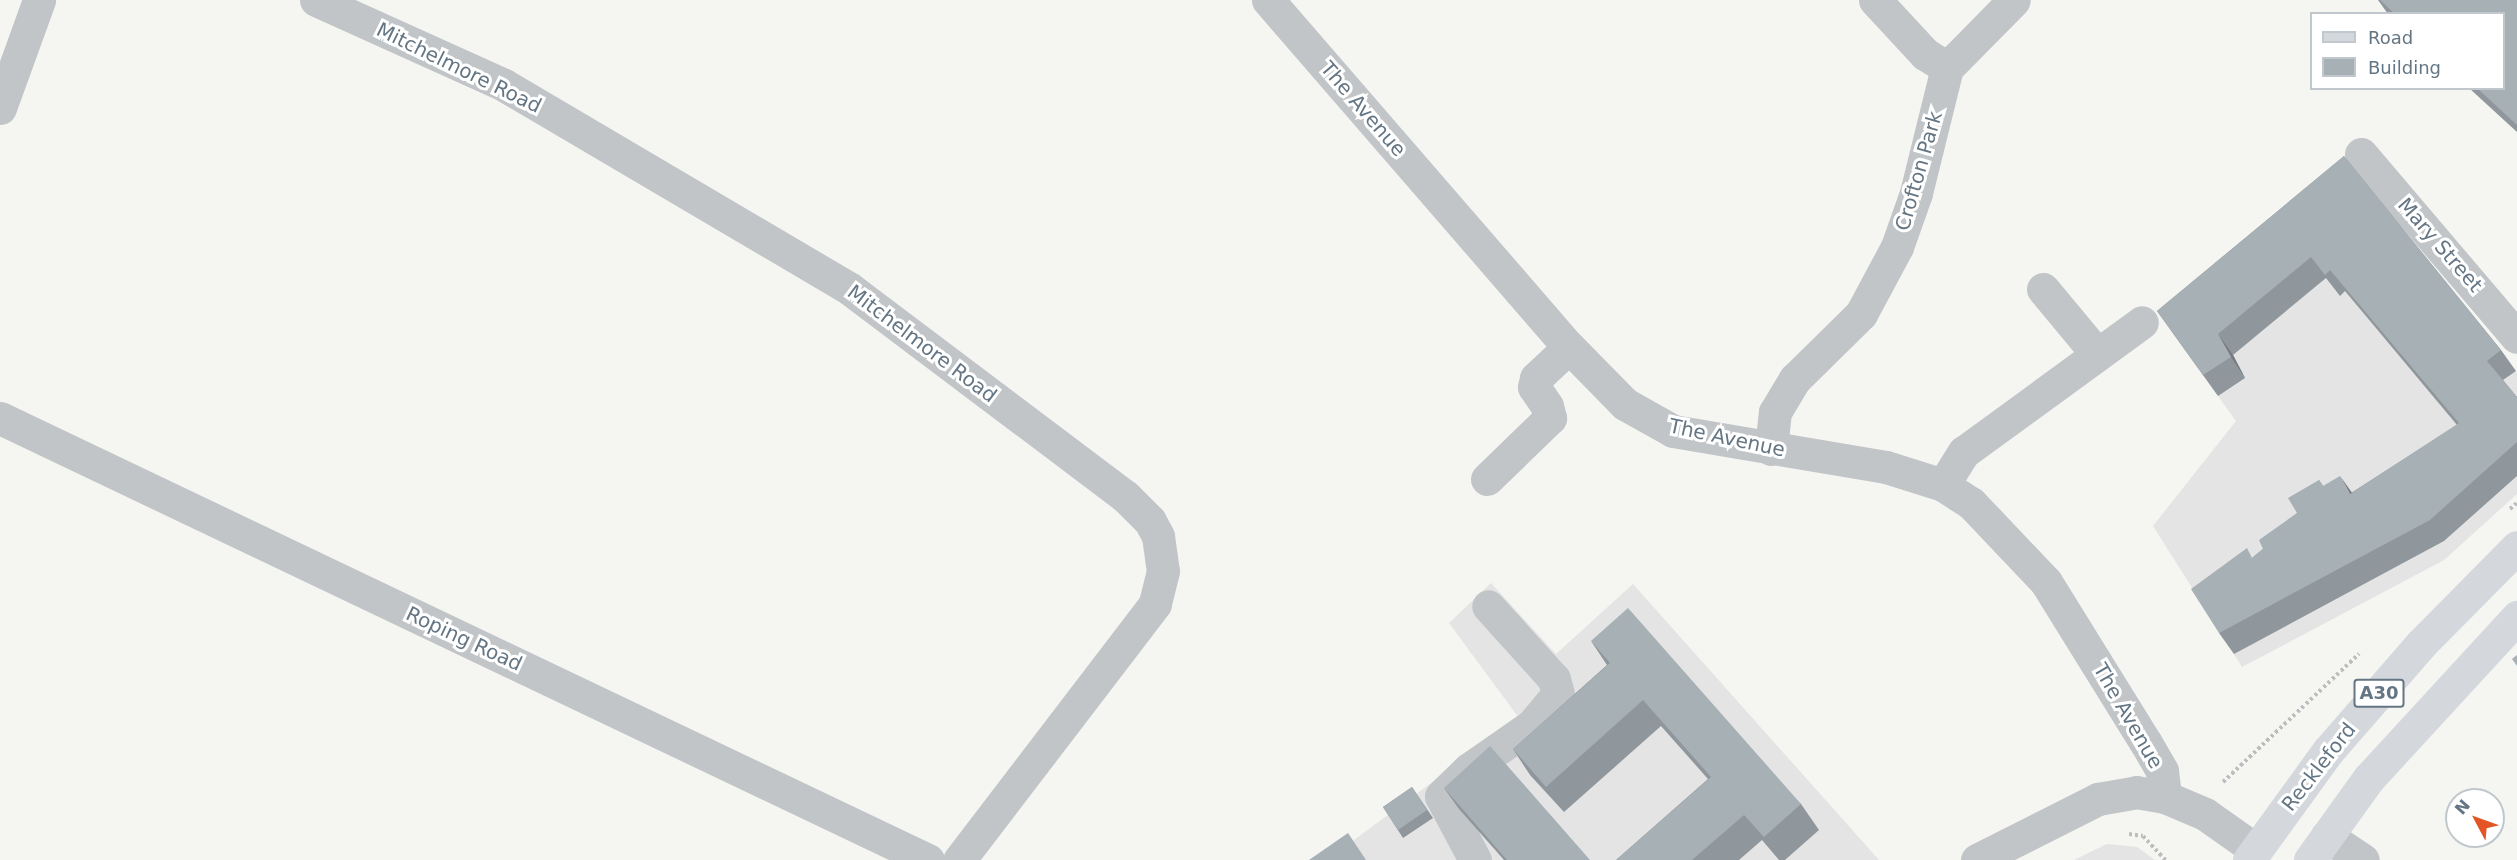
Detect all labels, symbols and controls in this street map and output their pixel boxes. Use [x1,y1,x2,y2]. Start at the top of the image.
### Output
legend [2310,12,2505,90]
street label: Mitchelmore Road [373,18,545,118]
text: Road [2368,27,2413,48]
street label: The Avenue [1315,57,1411,161]
text: Building [2368,57,2441,78]
street label: Crofton Park [1891,109,1947,233]
street label: Mary Street [2393,193,2487,297]
street label: Mitchelmore Road [843,280,1001,408]
street label: The Avenue [1667,414,1787,462]
street label: Roping Road [402,602,526,676]
street label: The Avenue [2088,659,2168,773]
road number: A30 [2354,678,2404,708]
street label: Reckleford [2277,718,2361,816]
north arrow [2445,788,2505,848]
text: N [2451,796,2474,818]

